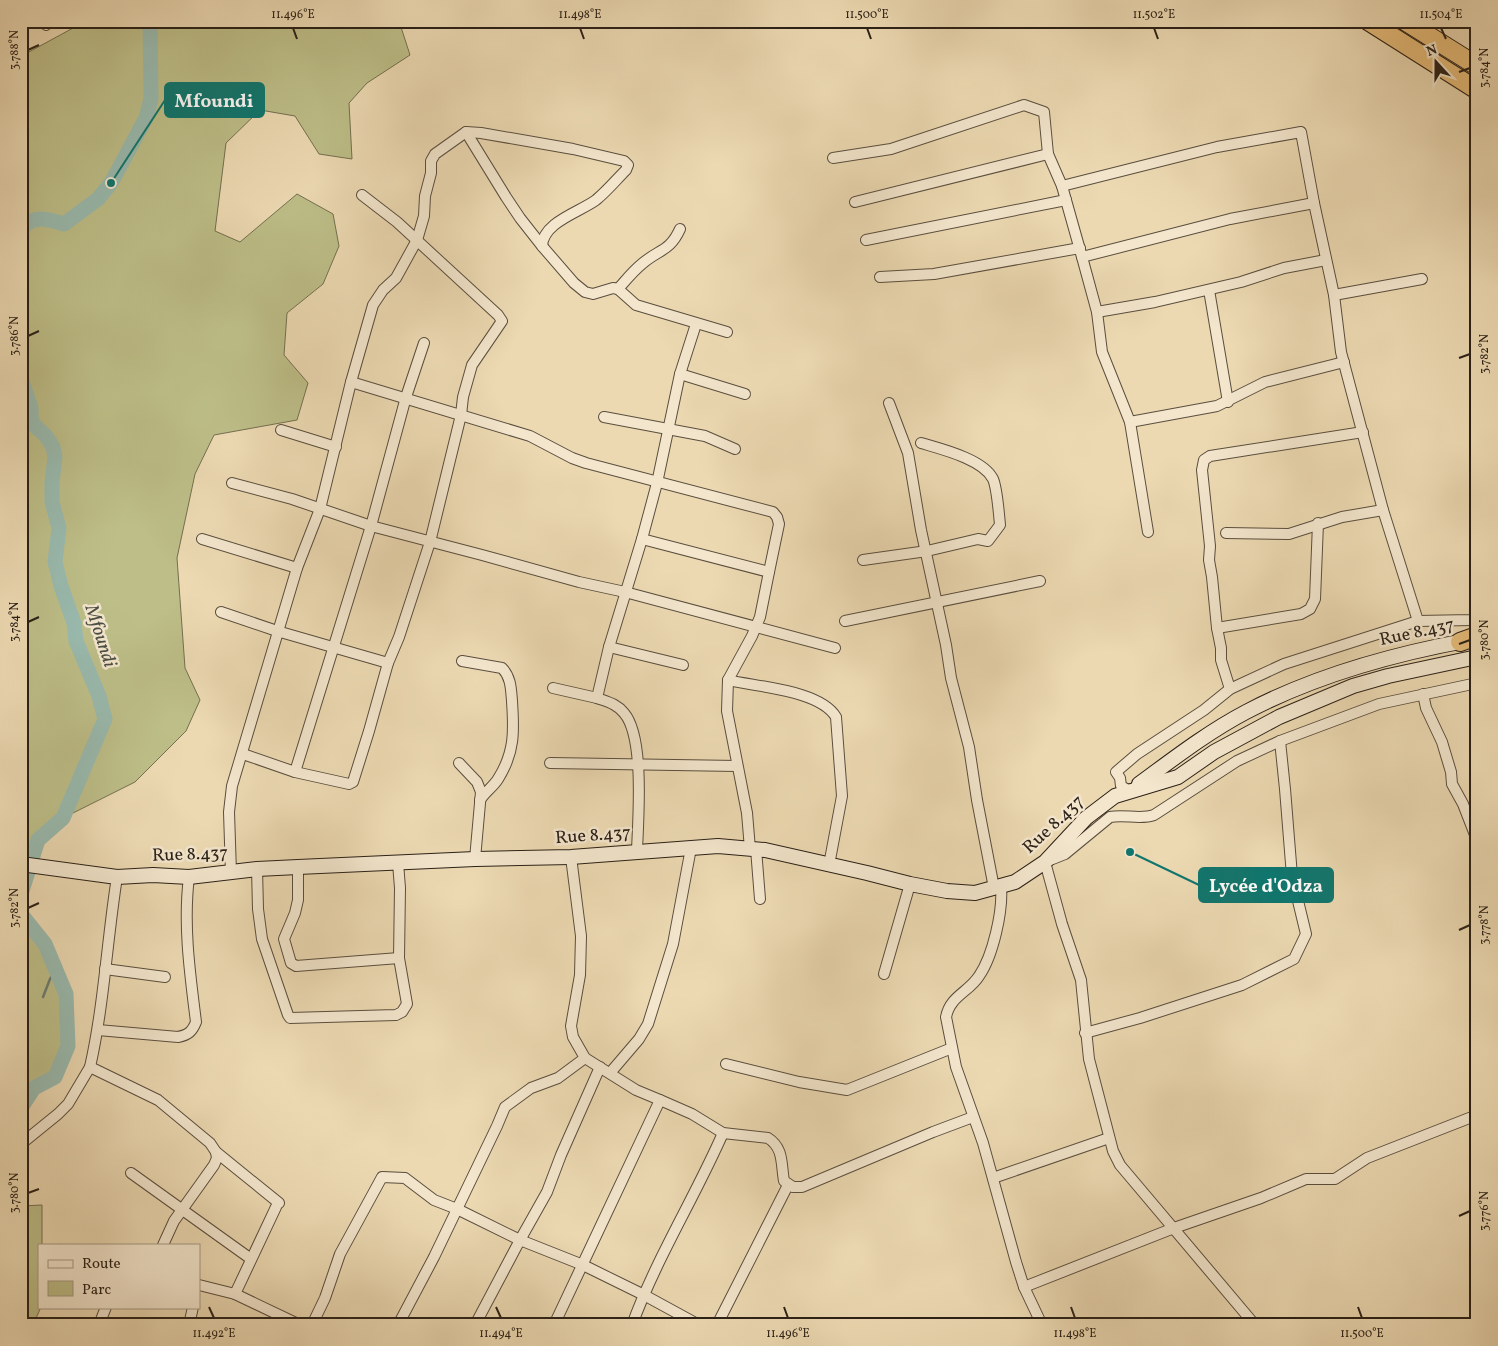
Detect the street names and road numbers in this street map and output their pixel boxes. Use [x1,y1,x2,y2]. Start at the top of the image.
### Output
street label: Rue 8.437 [1377,613,1457,653]
street label: Rue 8.437 [1018,790,1090,860]
street label: Rue 8.437 [554,821,632,851]
street label: Rue 8.437 [152,841,228,869]

